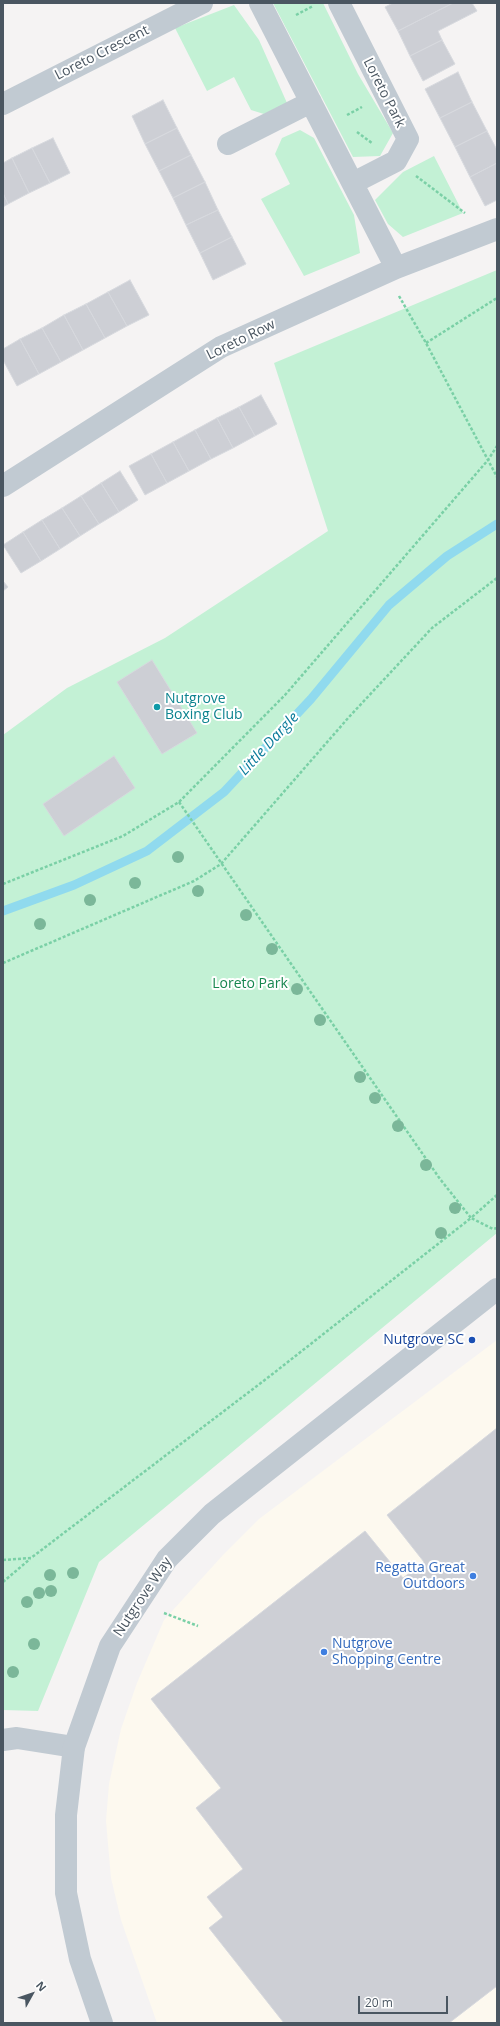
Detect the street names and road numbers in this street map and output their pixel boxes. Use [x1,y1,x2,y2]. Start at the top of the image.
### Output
street label: Loreto Crescent [52,22,152,84]
street label: Loreto Park [359,55,409,131]
street label: Loreto Row [204,316,278,364]
street label: Nutgrove Way [110,1554,176,1640]

